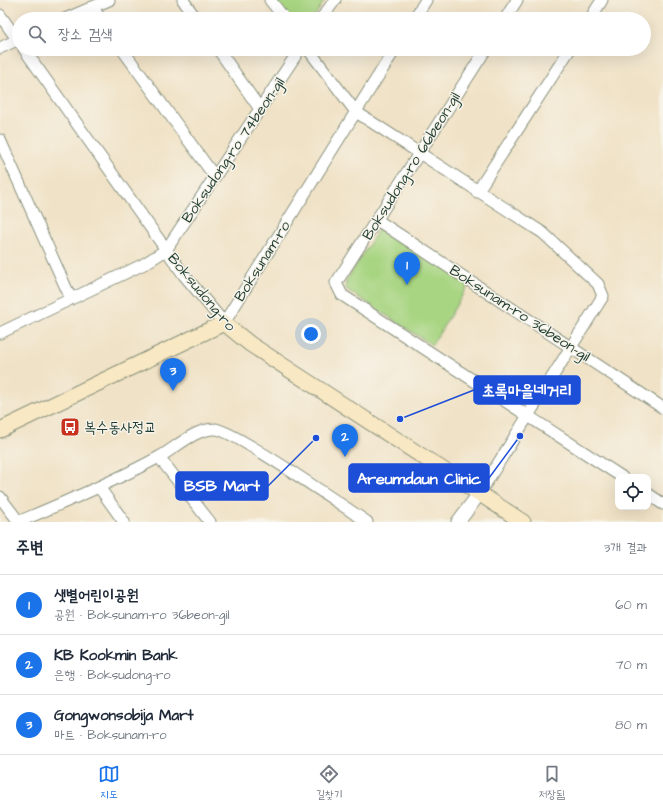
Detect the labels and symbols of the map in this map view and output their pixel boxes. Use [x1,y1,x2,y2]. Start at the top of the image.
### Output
street label: Boksudong-ro 74beon-gil [177,73,291,228]
street label: Boksudong-ro 66beon-gil [357,88,466,245]
street label: Boksunam-ro [229,216,296,306]
street label: Boksudong-ro [162,249,241,337]
pin: 1 [394,252,420,285]
street label: Boksunam-ro 36beon-gil [445,260,594,368]
your location [301,324,321,344]
pin: 3 [160,358,186,391]
callout: 초록마을네거리 [474,376,580,404]
text: 초록마을네거리 [482,380,572,402]
bus stop icon: 복수동사정교 [59,416,81,438]
place label: 복수동사정교 [84,417,156,438]
pin: 2 [332,424,358,457]
callout: Areumdaun Clinic [349,464,489,492]
text: Areumdaun Clinic [357,468,482,490]
callout: BSB Mart [176,472,268,500]
text: BSB Mart [184,475,261,497]

